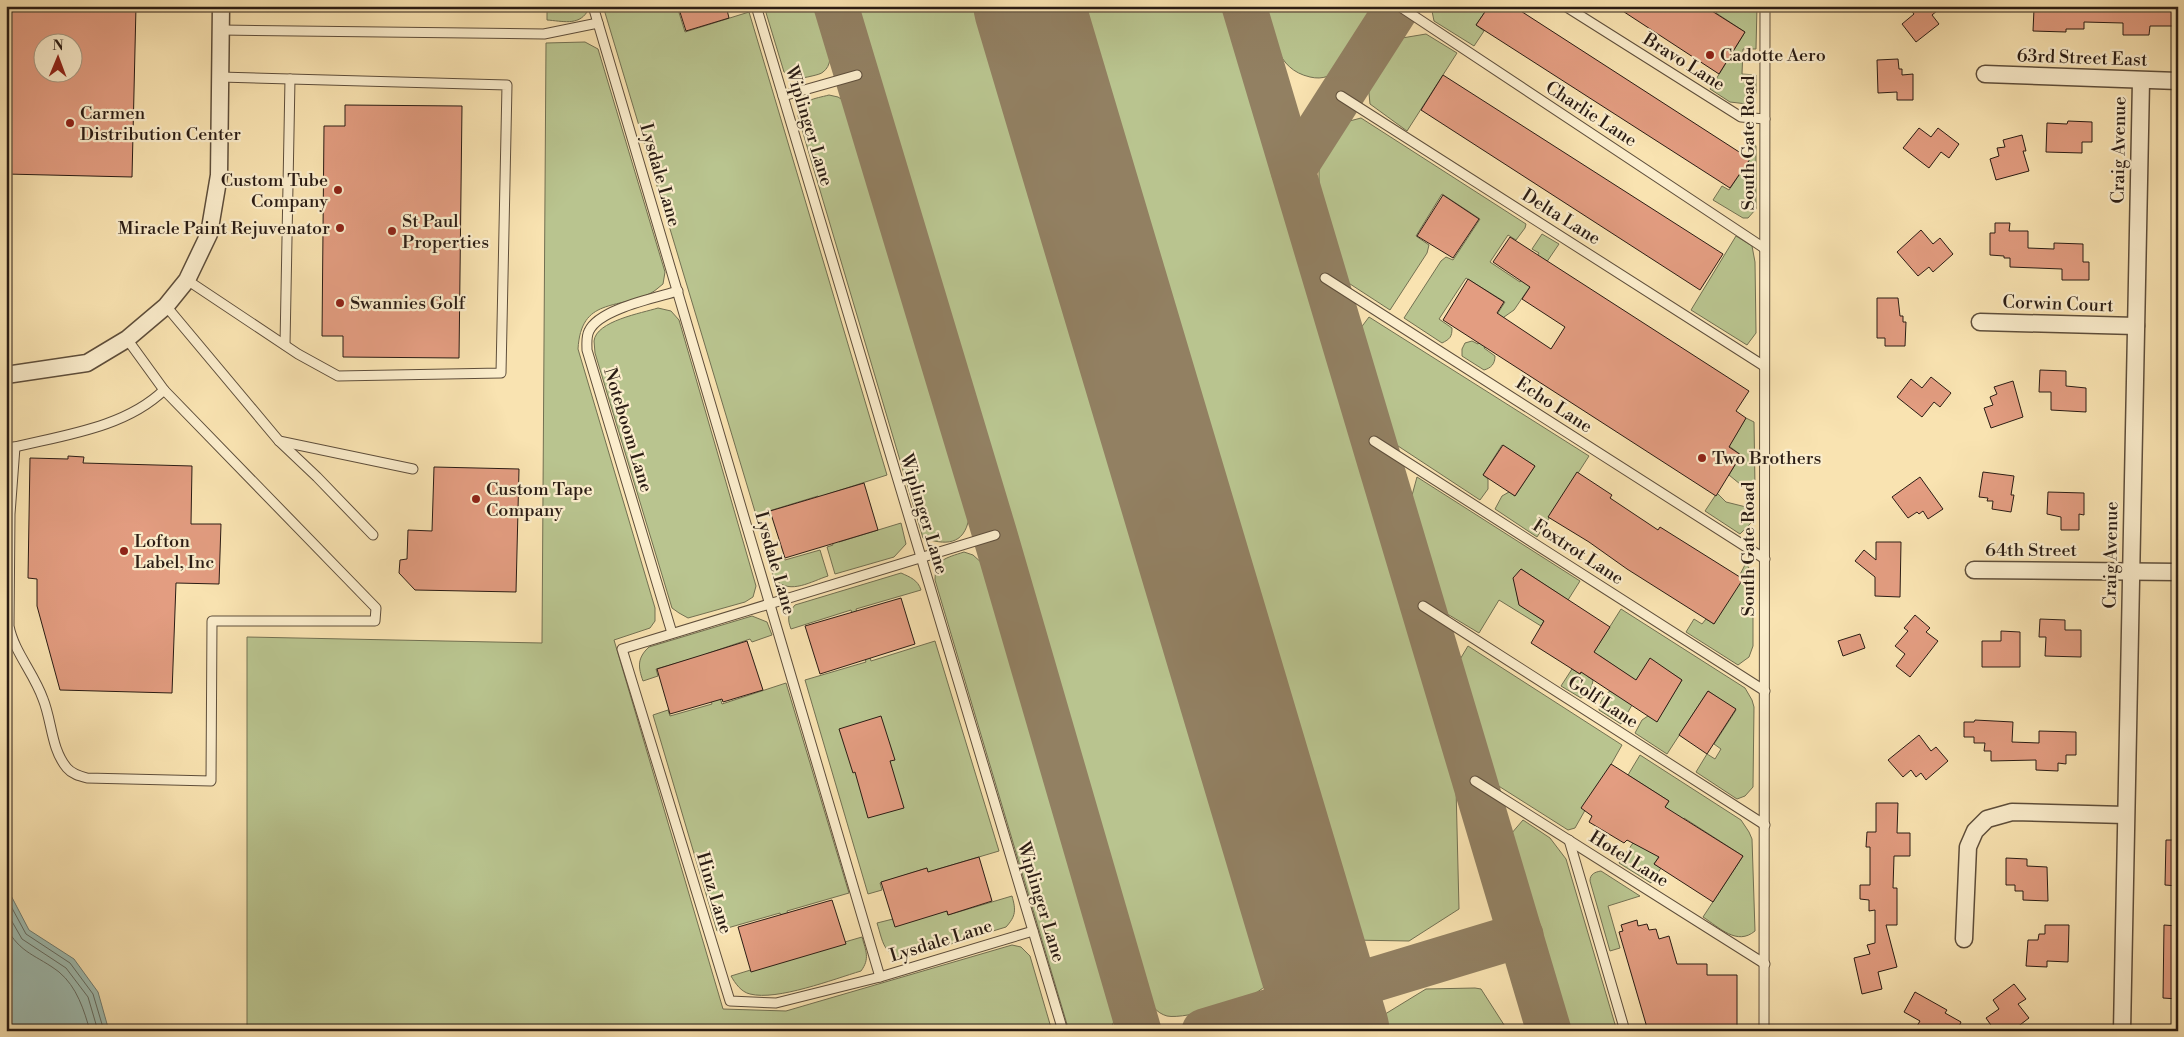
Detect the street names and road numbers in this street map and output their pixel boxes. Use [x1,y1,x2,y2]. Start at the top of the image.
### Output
street label: Bravo Lane [1638,27,1729,96]
street label: 63rd Street East [2016,44,2148,72]
street label: Wiplinger Lane [780,62,838,189]
street label: South Gate Road [1737,75,1760,210]
street label: Charlie Lane [1541,76,1641,152]
street label: Craig Avenue [2107,96,2131,204]
street label: Lysdale Lane [634,121,686,229]
street label: Delta Lane [1517,184,1605,250]
street label: Corwin Court [2002,291,2115,317]
street label: Noteboom Lane [598,365,658,495]
street label: Echo Lane [1511,372,1597,438]
street label: Wiplinger Lane [895,450,953,577]
street label: South Gate Road [1737,481,1760,616]
street label: Craig Avenue [2099,501,2123,609]
street label: Lysdale Lane [749,509,801,617]
street label: Foxtrot Lane [1528,514,1628,590]
street label: 64th Street [1985,539,2078,562]
street label: Golf Lane [1563,671,1643,733]
street label: Hotel Lane [1585,826,1673,892]
street label: Wiplinger Lane [1012,838,1070,965]
street label: Hinz Lane [691,849,737,937]
street label: Lysdale Lane [887,914,995,968]

